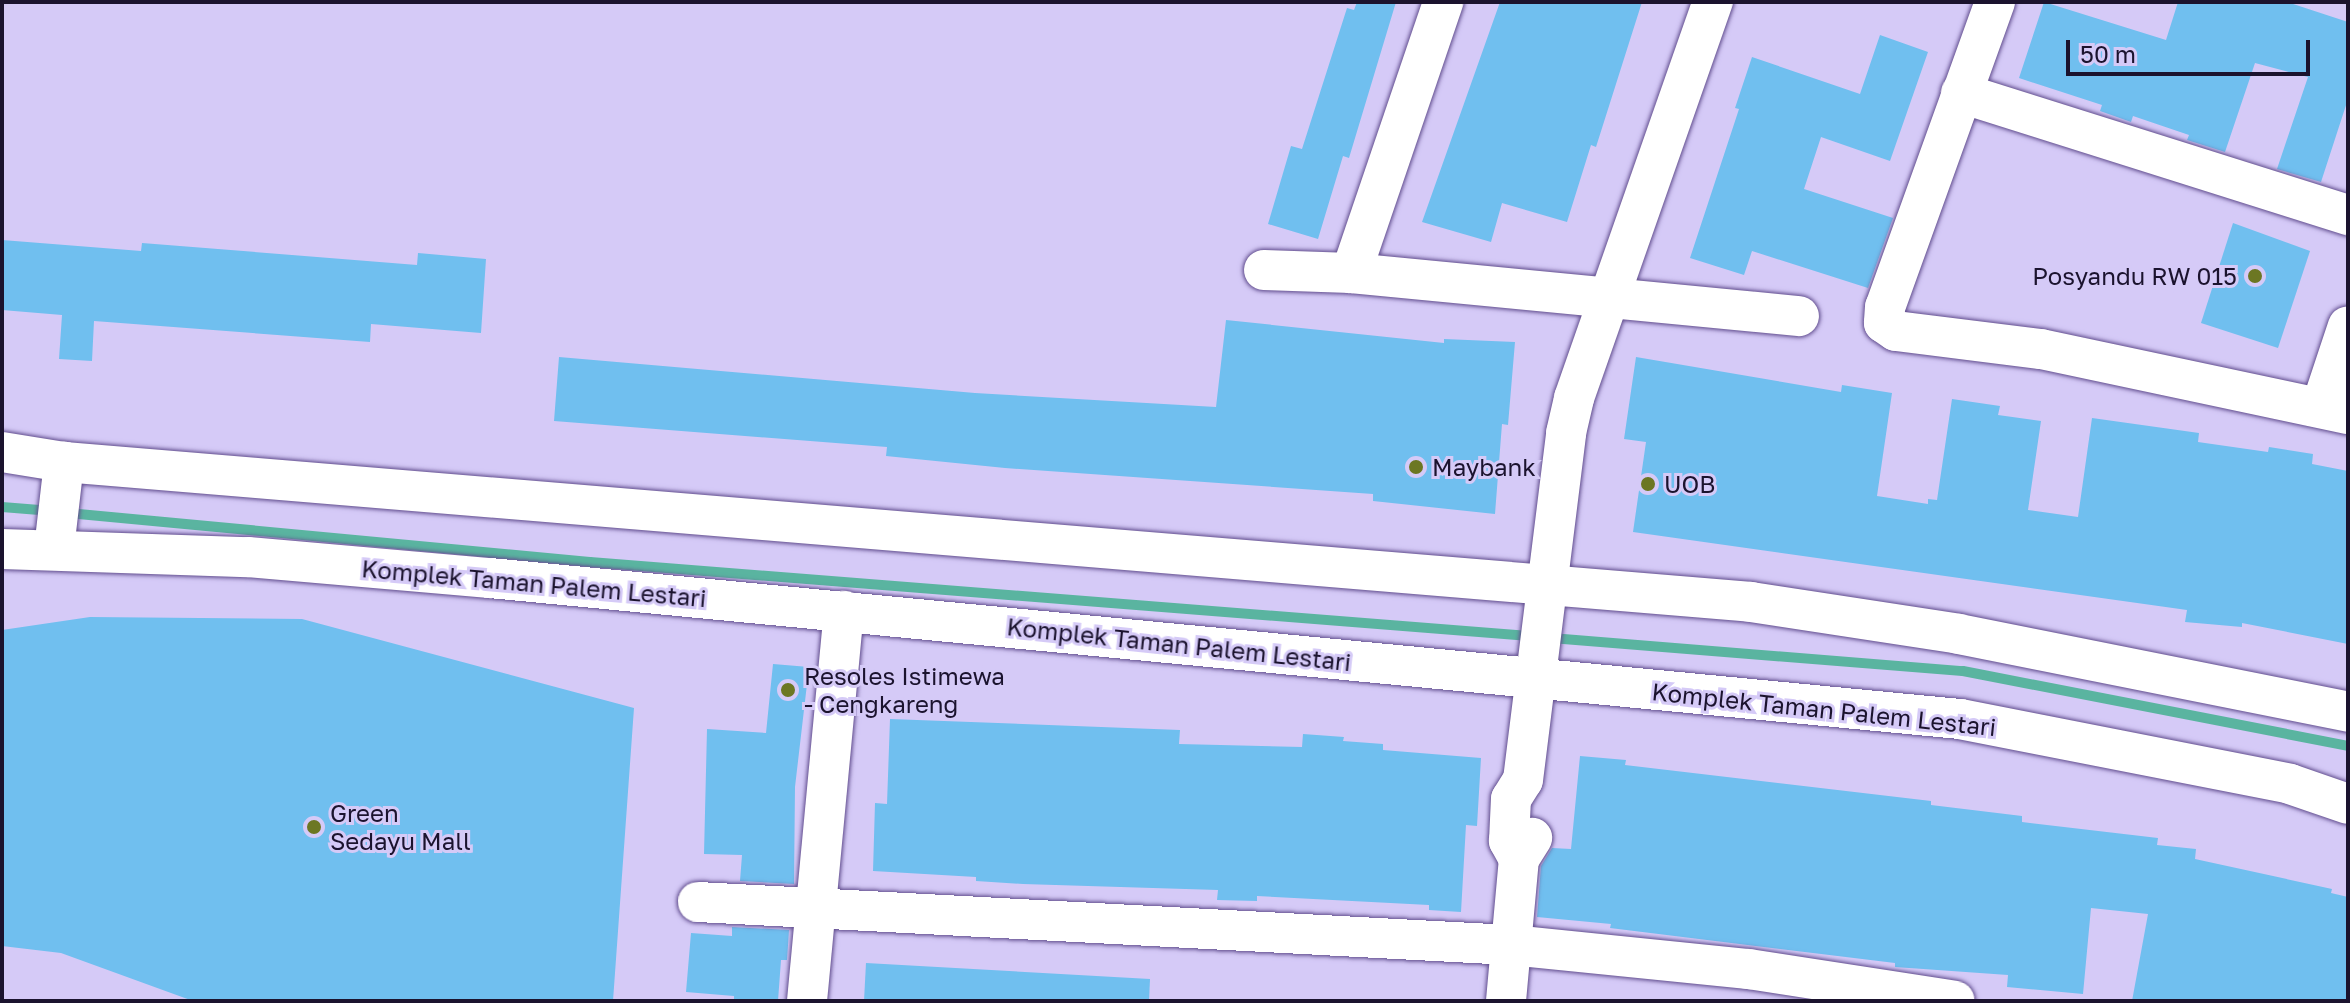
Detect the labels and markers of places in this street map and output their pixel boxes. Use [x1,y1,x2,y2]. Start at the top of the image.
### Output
place label: Posyandu RW 015 [2032,262,2237,290]
marker: Posyandu RW 015 [2244,265,2266,287]
place label: Maybank [1432,453,1536,481]
marker: Maybank [1407,458,1425,476]
place label: UOB [1664,470,1715,498]
marker: UOB [1639,475,1657,493]
place label: Resoles Istimewa - Cengkareng [804,662,1005,718]
marker: Resoles Istimewa - Cengkareng [779,681,797,699]
place label: Green Sedayu Mall [330,799,471,855]
marker: Green Sedayu Mall [305,818,323,836]

